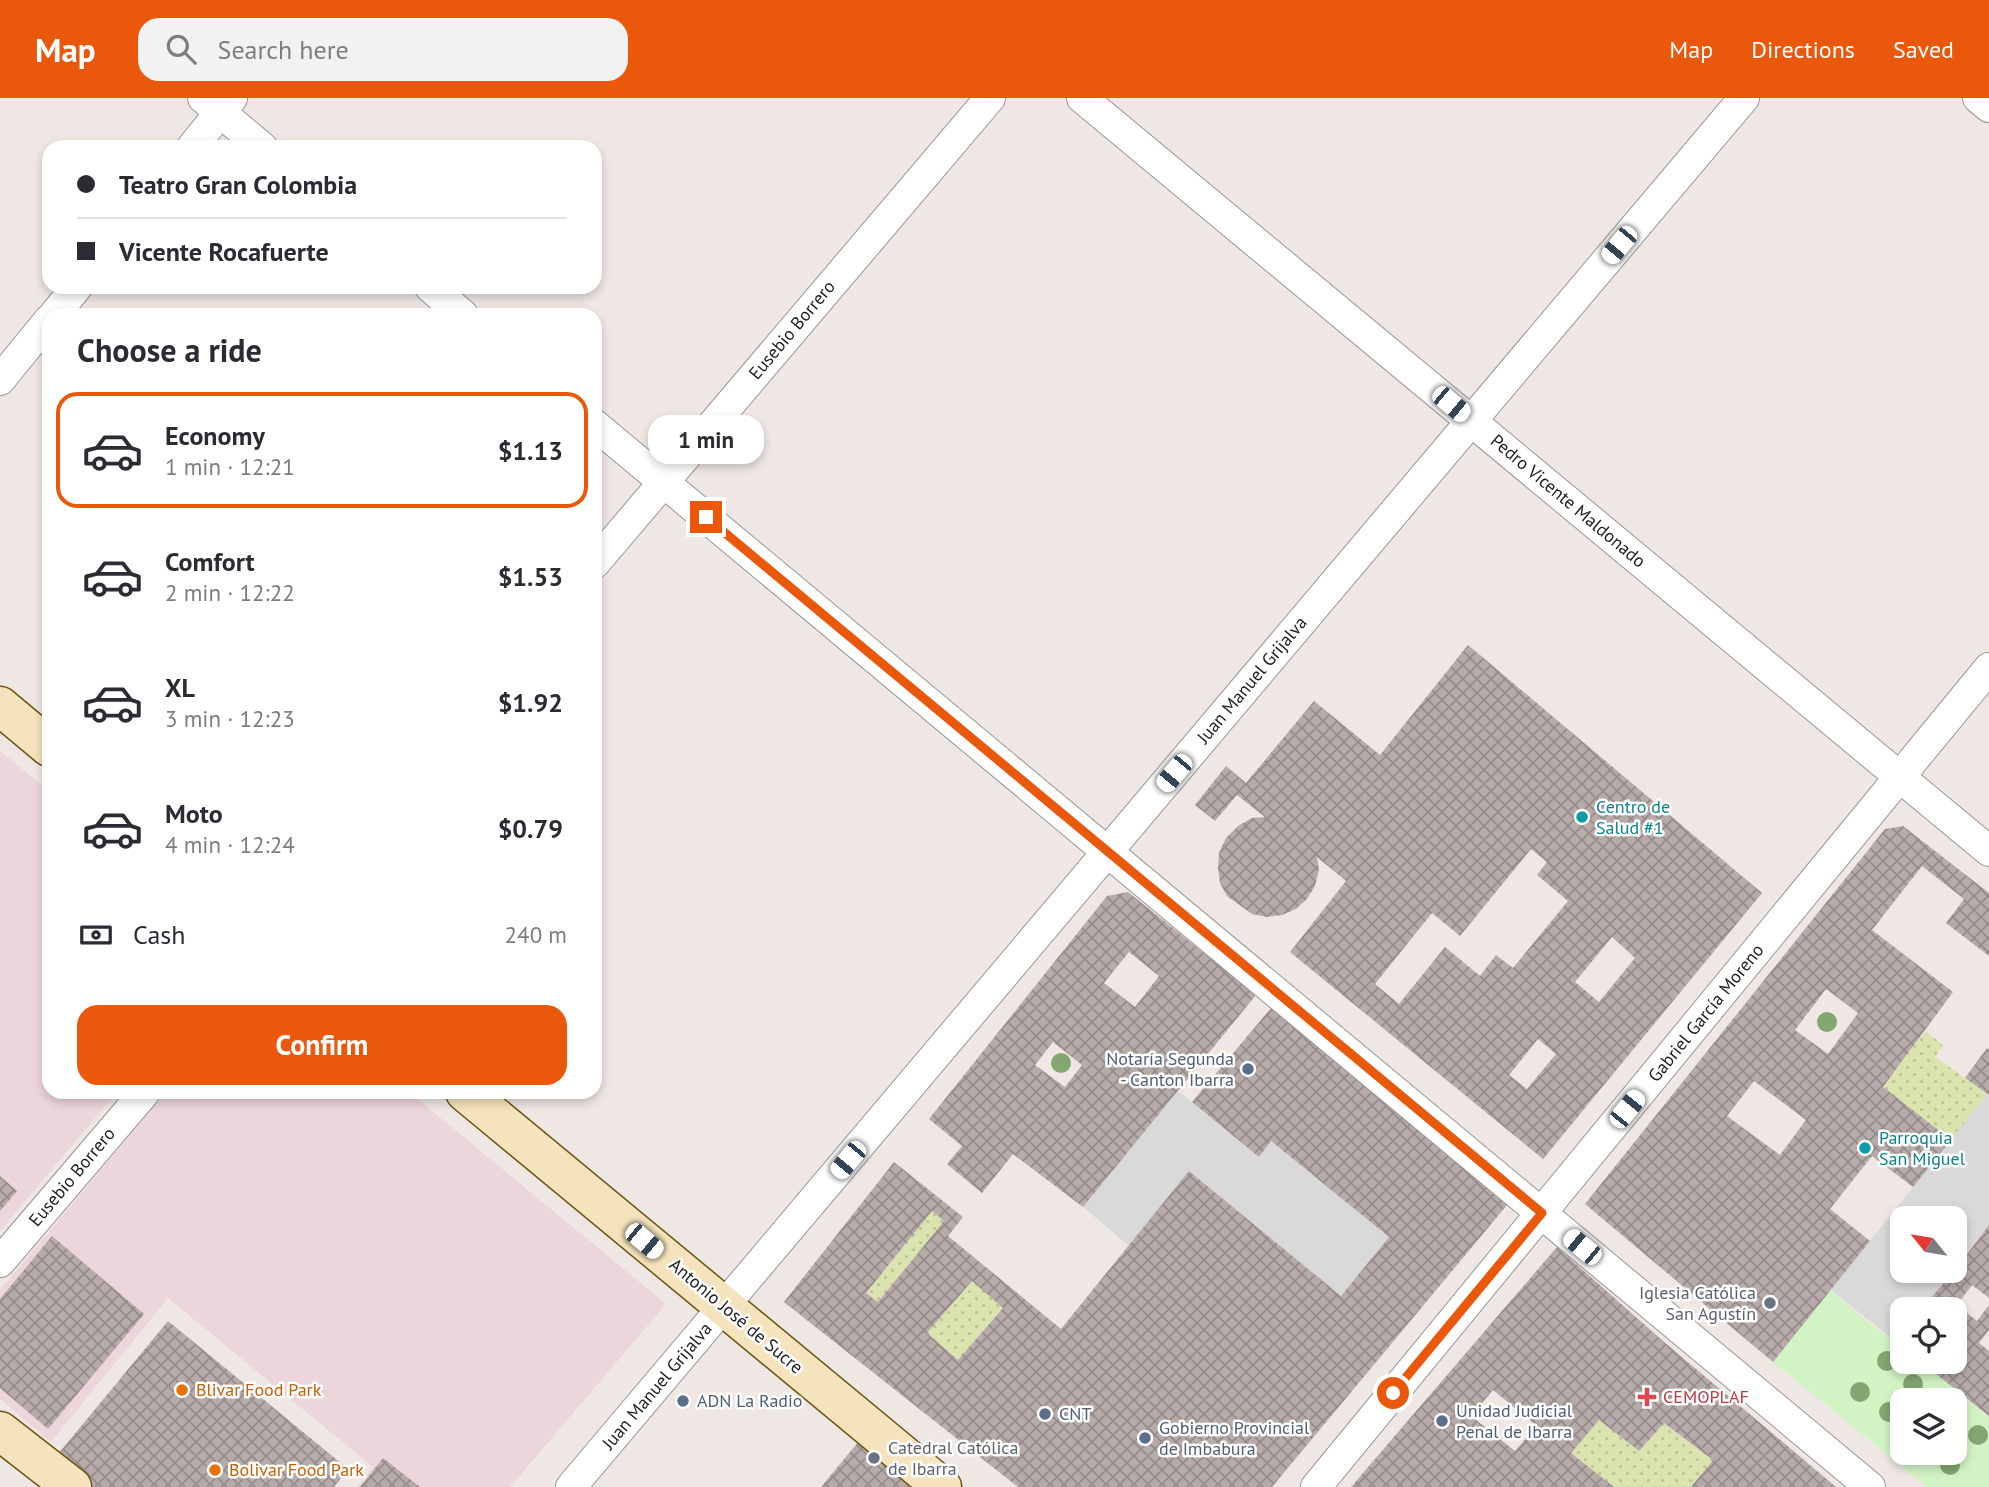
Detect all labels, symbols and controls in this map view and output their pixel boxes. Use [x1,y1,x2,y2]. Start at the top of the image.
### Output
search box [138,18,628,81]
text: Map [35,28,96,71]
icon: search [162,30,200,68]
text: Search here [218,33,349,66]
text: Map [1669,34,1713,65]
text: Directions [1751,34,1855,65]
text: Saved [1893,34,1954,65]
text: Teatro Gran Colombia [119,168,357,201]
car [1598,222,1641,268]
text: Vicente Rocafuerte [119,235,329,268]
street label: Eusebio Borrero [743,275,840,384]
text: Choose a ride [77,329,262,371]
car [1429,382,1474,426]
callout: 1 min [648,416,764,464]
icon: car [81,419,144,482]
text: Economy [165,419,265,452]
text: 1 min [678,425,734,454]
street label: Pedro Vicente Maldonado [1486,429,1651,572]
text: $1.13 [498,434,563,467]
text: 1 min · 12:21 [165,452,295,481]
route end [690,501,722,533]
icon: car [81,545,144,608]
text: Comfort [165,545,255,578]
text: $1.53 [498,560,563,593]
text: 2 min · 12:22 [165,578,295,607]
street label: Juan Manuel Grijalva [1191,611,1312,749]
icon: car [81,671,144,734]
text: XL [165,671,195,704]
text: $1.92 [498,686,563,719]
text: 3 min · 12:23 [165,704,295,733]
car [1153,750,1196,796]
place label: Centro de Salud #1 [1596,795,1670,839]
icon: car [81,797,144,860]
text: Moto [165,797,223,830]
marker: Centro de Salud #1 [1574,809,1590,825]
text: $0.79 [498,812,563,845]
text: 4 min · 12:24 [165,830,295,859]
icon: cash [77,916,115,954]
text: Cash [133,918,185,951]
text: 240 m [505,920,567,949]
street label: Gabriel García Moreno [1643,939,1768,1086]
button: Confirm [77,1005,567,1085]
place label: Notaría Segunda - Canton Ibarra [1106,1047,1234,1091]
marker: Notaría Segunda - Canton Ibarra [1240,1061,1256,1077]
car [1606,1086,1649,1132]
street label: Eusebio Borrero [23,1122,120,1231]
place label: Parroquia San Miguel [1879,1126,1966,1170]
car [827,1137,870,1183]
marker: Parroquia San Miguel [1857,1140,1873,1156]
north arrow [1890,1206,1967,1283]
map controls [1890,1206,1967,1465]
car [622,1219,667,1263]
car [1560,1225,1605,1269]
street label: Antonio José de Sucre [665,1253,808,1378]
place label: Iglesia Católica San Agustín [1639,1281,1756,1325]
marker: Iglesia Católica San Agustín [1762,1295,1778,1311]
button: locate [1890,1297,1967,1374]
street label: Juan Manuel Grijalva [596,1317,717,1455]
route start [1377,1377,1409,1409]
place label: Blivar Food Park [196,1378,322,1401]
marker: Blivar Food Park [174,1382,190,1398]
place label: CEMOPLAF [1663,1385,1749,1408]
marker: CEMOPLAF [1637,1387,1657,1407]
button: layers [1890,1388,1967,1465]
place label: ADN La Radio [697,1389,803,1412]
marker: ADN La Radio [675,1393,691,1409]
place label: Unidad Judicial Penal de Ibarra [1456,1399,1573,1443]
place label: CNT [1059,1402,1091,1425]
marker: CNT [1037,1406,1053,1422]
marker: Unidad Judicial Penal de Ibarra [1434,1413,1450,1429]
place label: Gobierno Provincial de Imbabura [1159,1416,1310,1460]
marker: Gobierno Provincial de Imbabura [1137,1430,1153,1446]
place label: Catedral Católica de Ibarra [888,1436,1018,1480]
marker: Catedral Católica de Ibarra [866,1450,882,1466]
place label: Bolivar Food Park [229,1458,364,1481]
marker: Bolivar Food Park [207,1462,223,1478]

